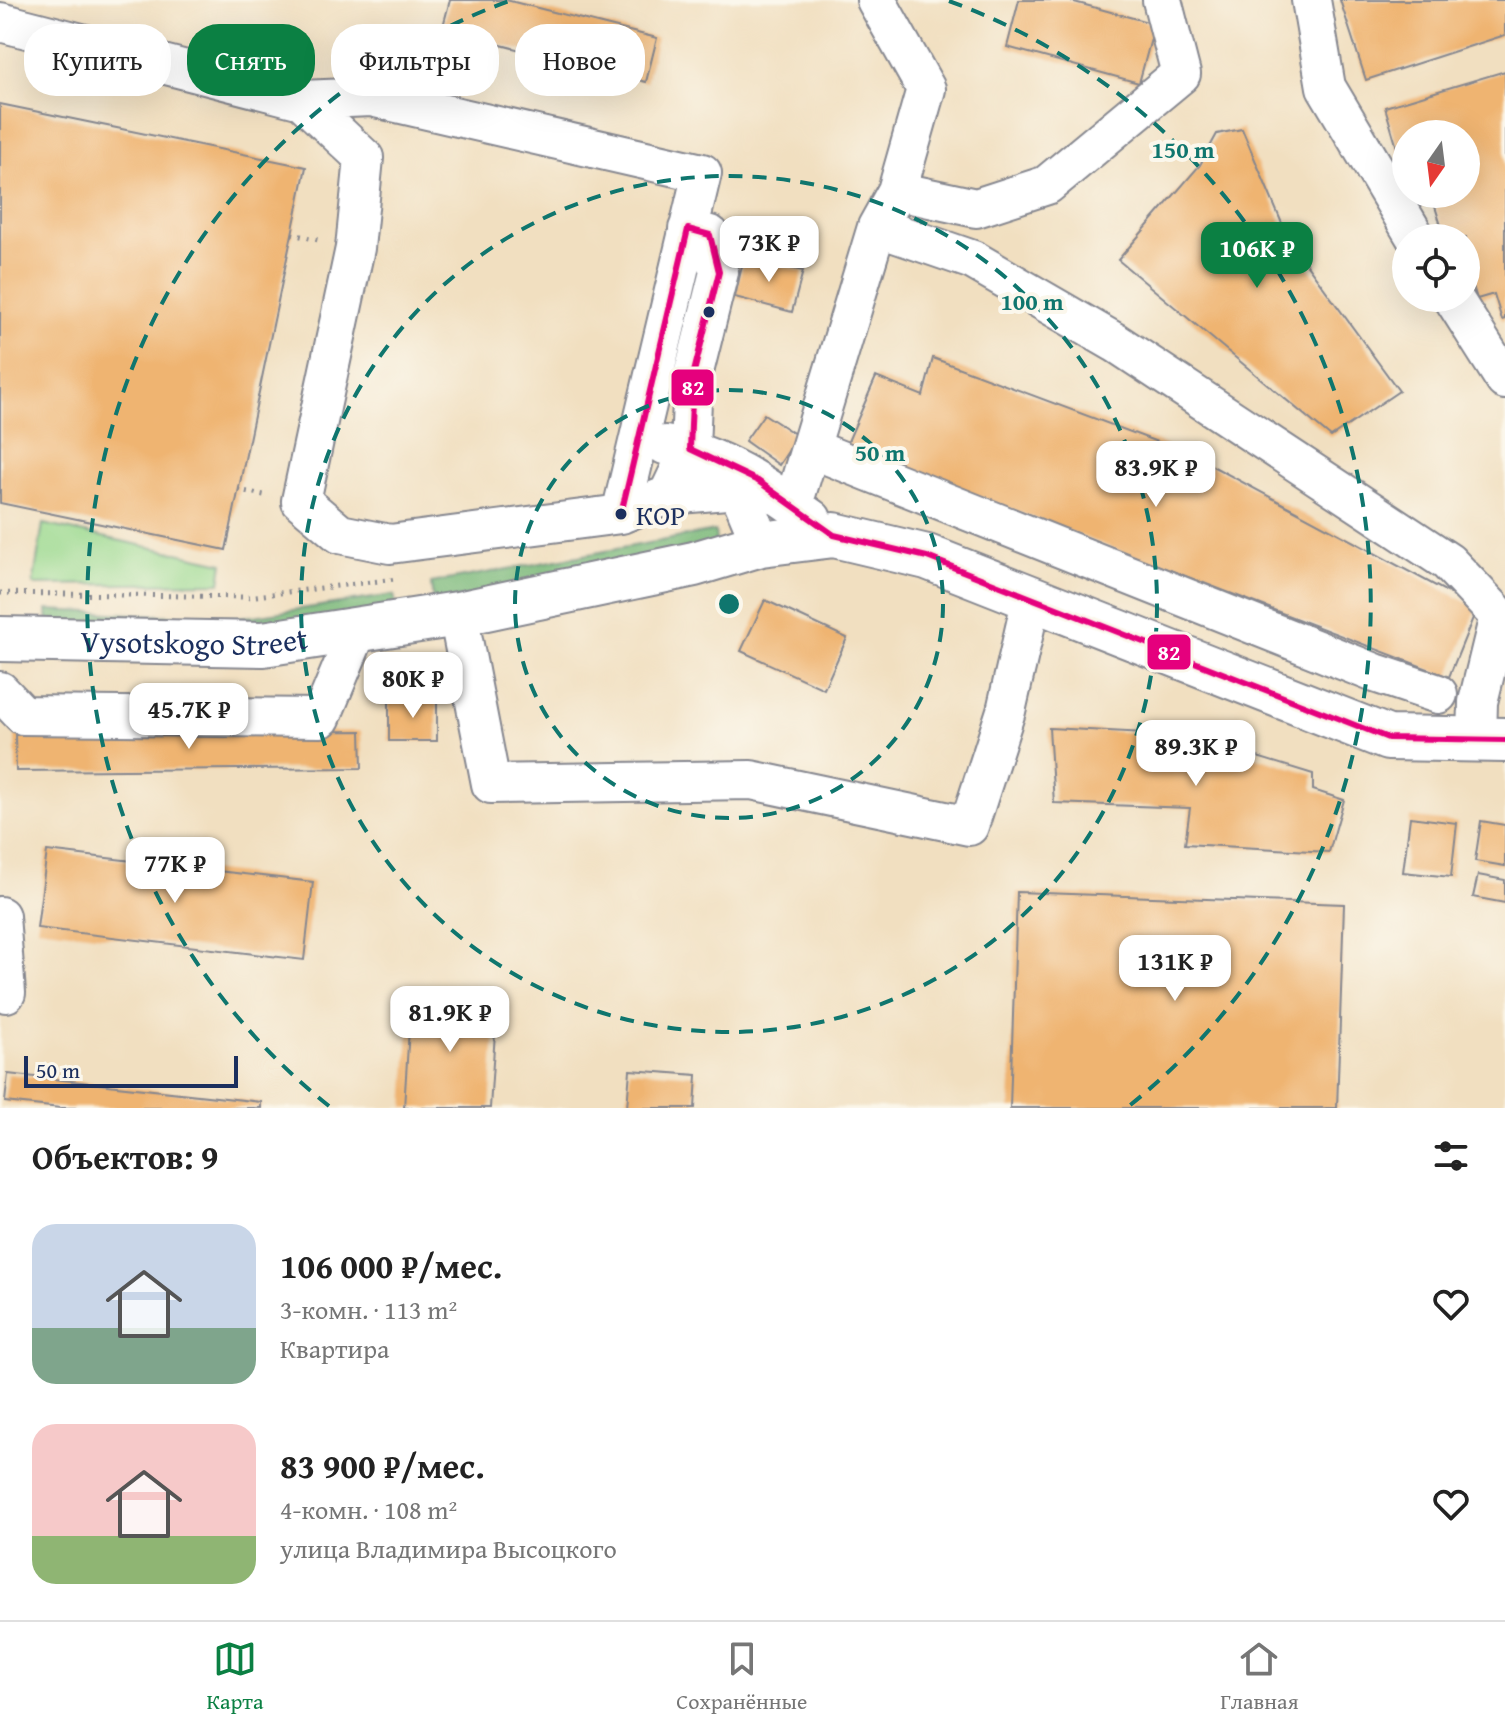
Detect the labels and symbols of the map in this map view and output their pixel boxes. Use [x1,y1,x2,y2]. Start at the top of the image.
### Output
north arrow [1392,120,1480,208]
text: 150 m [1151,132,1215,167]
pin: 73K ₽ [713,216,825,284]
pin: 106K ₽ [1192,222,1322,290]
text: 100 m [1000,284,1064,319]
unlabelled marker [701,304,717,320]
line badge: 82 [670,368,715,407]
text: 82 [682,371,704,403]
text: 50 m [855,435,906,470]
pin: 83.9K ₽ [1082,441,1230,509]
place label: КОР [636,494,685,535]
marker: КОР [613,506,629,522]
centre of rings [715,590,743,618]
street label: Vysotskogo Street [80,615,311,666]
line badge: 82 [1146,633,1192,671]
text: 82 [1158,636,1180,668]
pin: 80K ₽ [357,652,469,720]
pin: 45.7K ₽ [115,683,263,751]
pin: 89.3K ₽ [1122,720,1270,788]
pin: 77K ₽ [119,837,231,905]
pin: 131K ₽ [1110,935,1240,1003]
pin: 81.9K ₽ [376,986,524,1054]
scale bar [24,1052,238,1088]

